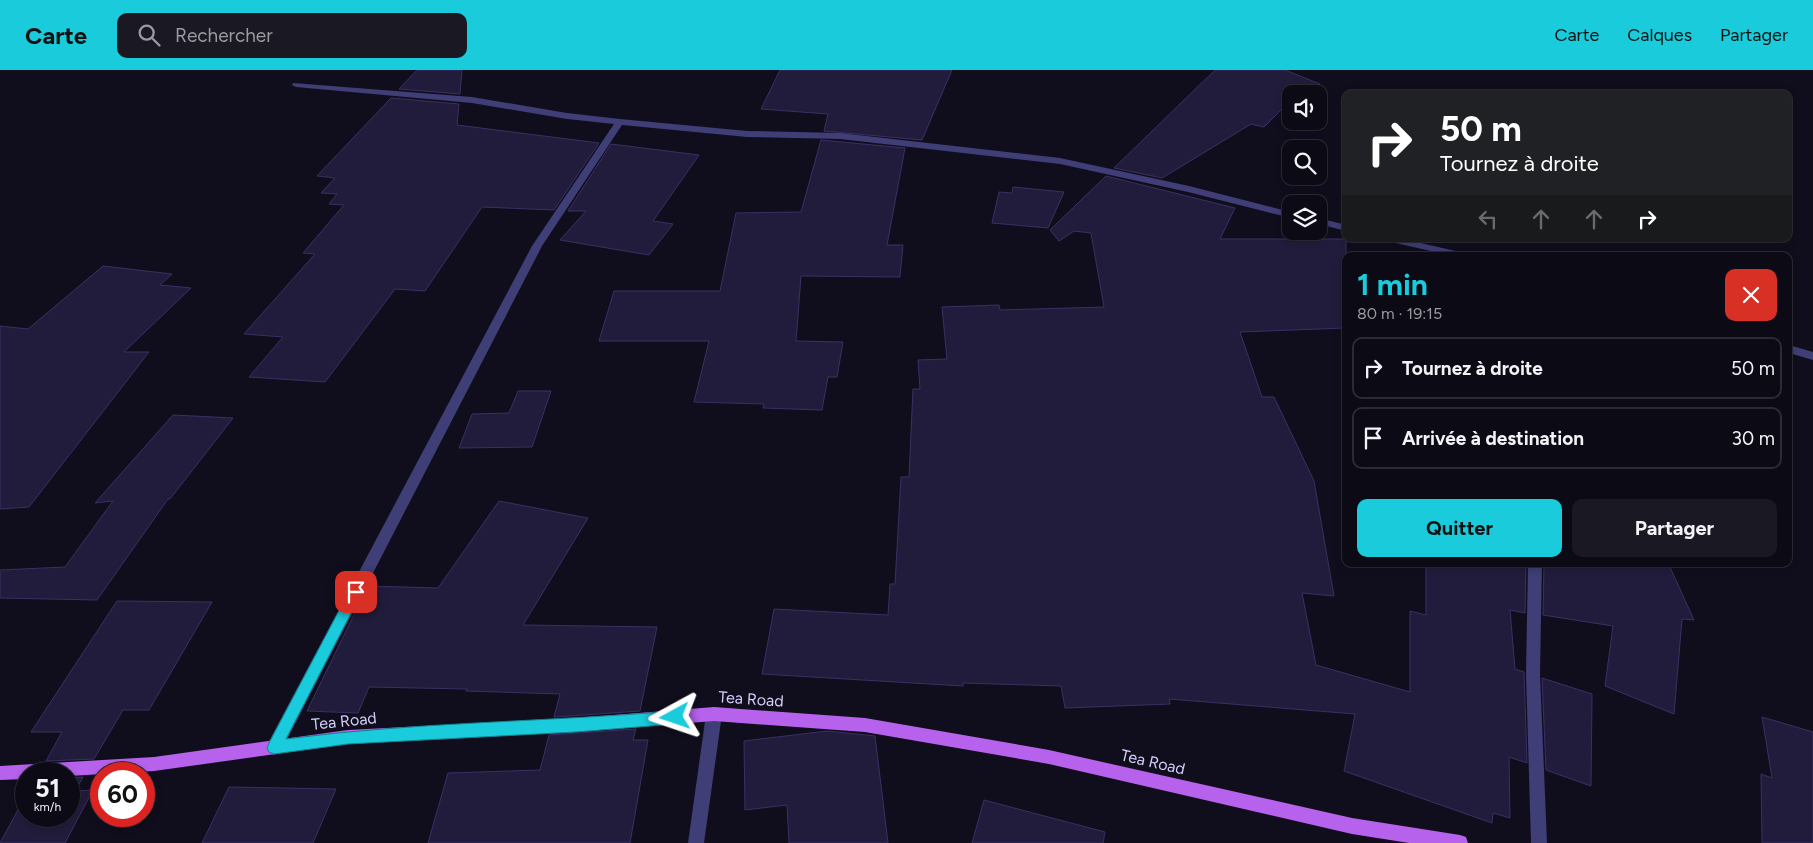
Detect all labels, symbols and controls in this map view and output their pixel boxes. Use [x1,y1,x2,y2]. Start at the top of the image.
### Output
search box [117,13,467,58]
text: Carte [25,21,87,50]
icon: search [135,21,163,49]
text: Rechercher [175,24,273,47]
text: Carte [1554,24,1599,46]
text: Calques [1627,24,1692,46]
text: Partager [1720,24,1788,46]
map controls [1282,85,1327,240]
button: sound [1282,85,1327,130]
text: 50 m [1440,108,1522,150]
icon: right [1357,110,1422,175]
button: search [1282,140,1327,185]
text: Tournez à droite [1440,150,1599,177]
button: layers [1282,195,1327,240]
icon: left [1474,205,1502,233]
icon: ahead [1527,205,1555,233]
icon: ahead [1580,205,1608,233]
icon: right [1633,205,1661,233]
text: 1 min [1357,266,1428,303]
button: close [1725,269,1777,321]
text: 80 m · 19:15 [1357,304,1442,323]
icon: right [1359,354,1387,382]
text: Tournez à droite [1402,357,1543,380]
text: 50 m [1731,357,1775,380]
icon: arrive [1359,424,1387,452]
text: Arrivée à destination [1402,427,1584,450]
text: 30 m [1732,427,1775,450]
button: Quitter [1357,499,1562,557]
button: Partager [1572,499,1777,557]
pin [335,571,377,613]
icon: arrive [342,578,370,606]
street label: Tea Road [718,687,784,711]
position arrow [648,690,700,742]
street label: Tea Road [310,708,378,734]
street label: Tea Road [1119,745,1187,779]
speed limit sign: 60 [90,762,155,827]
text: 51 [35,773,60,803]
text: km/h [34,800,61,814]

